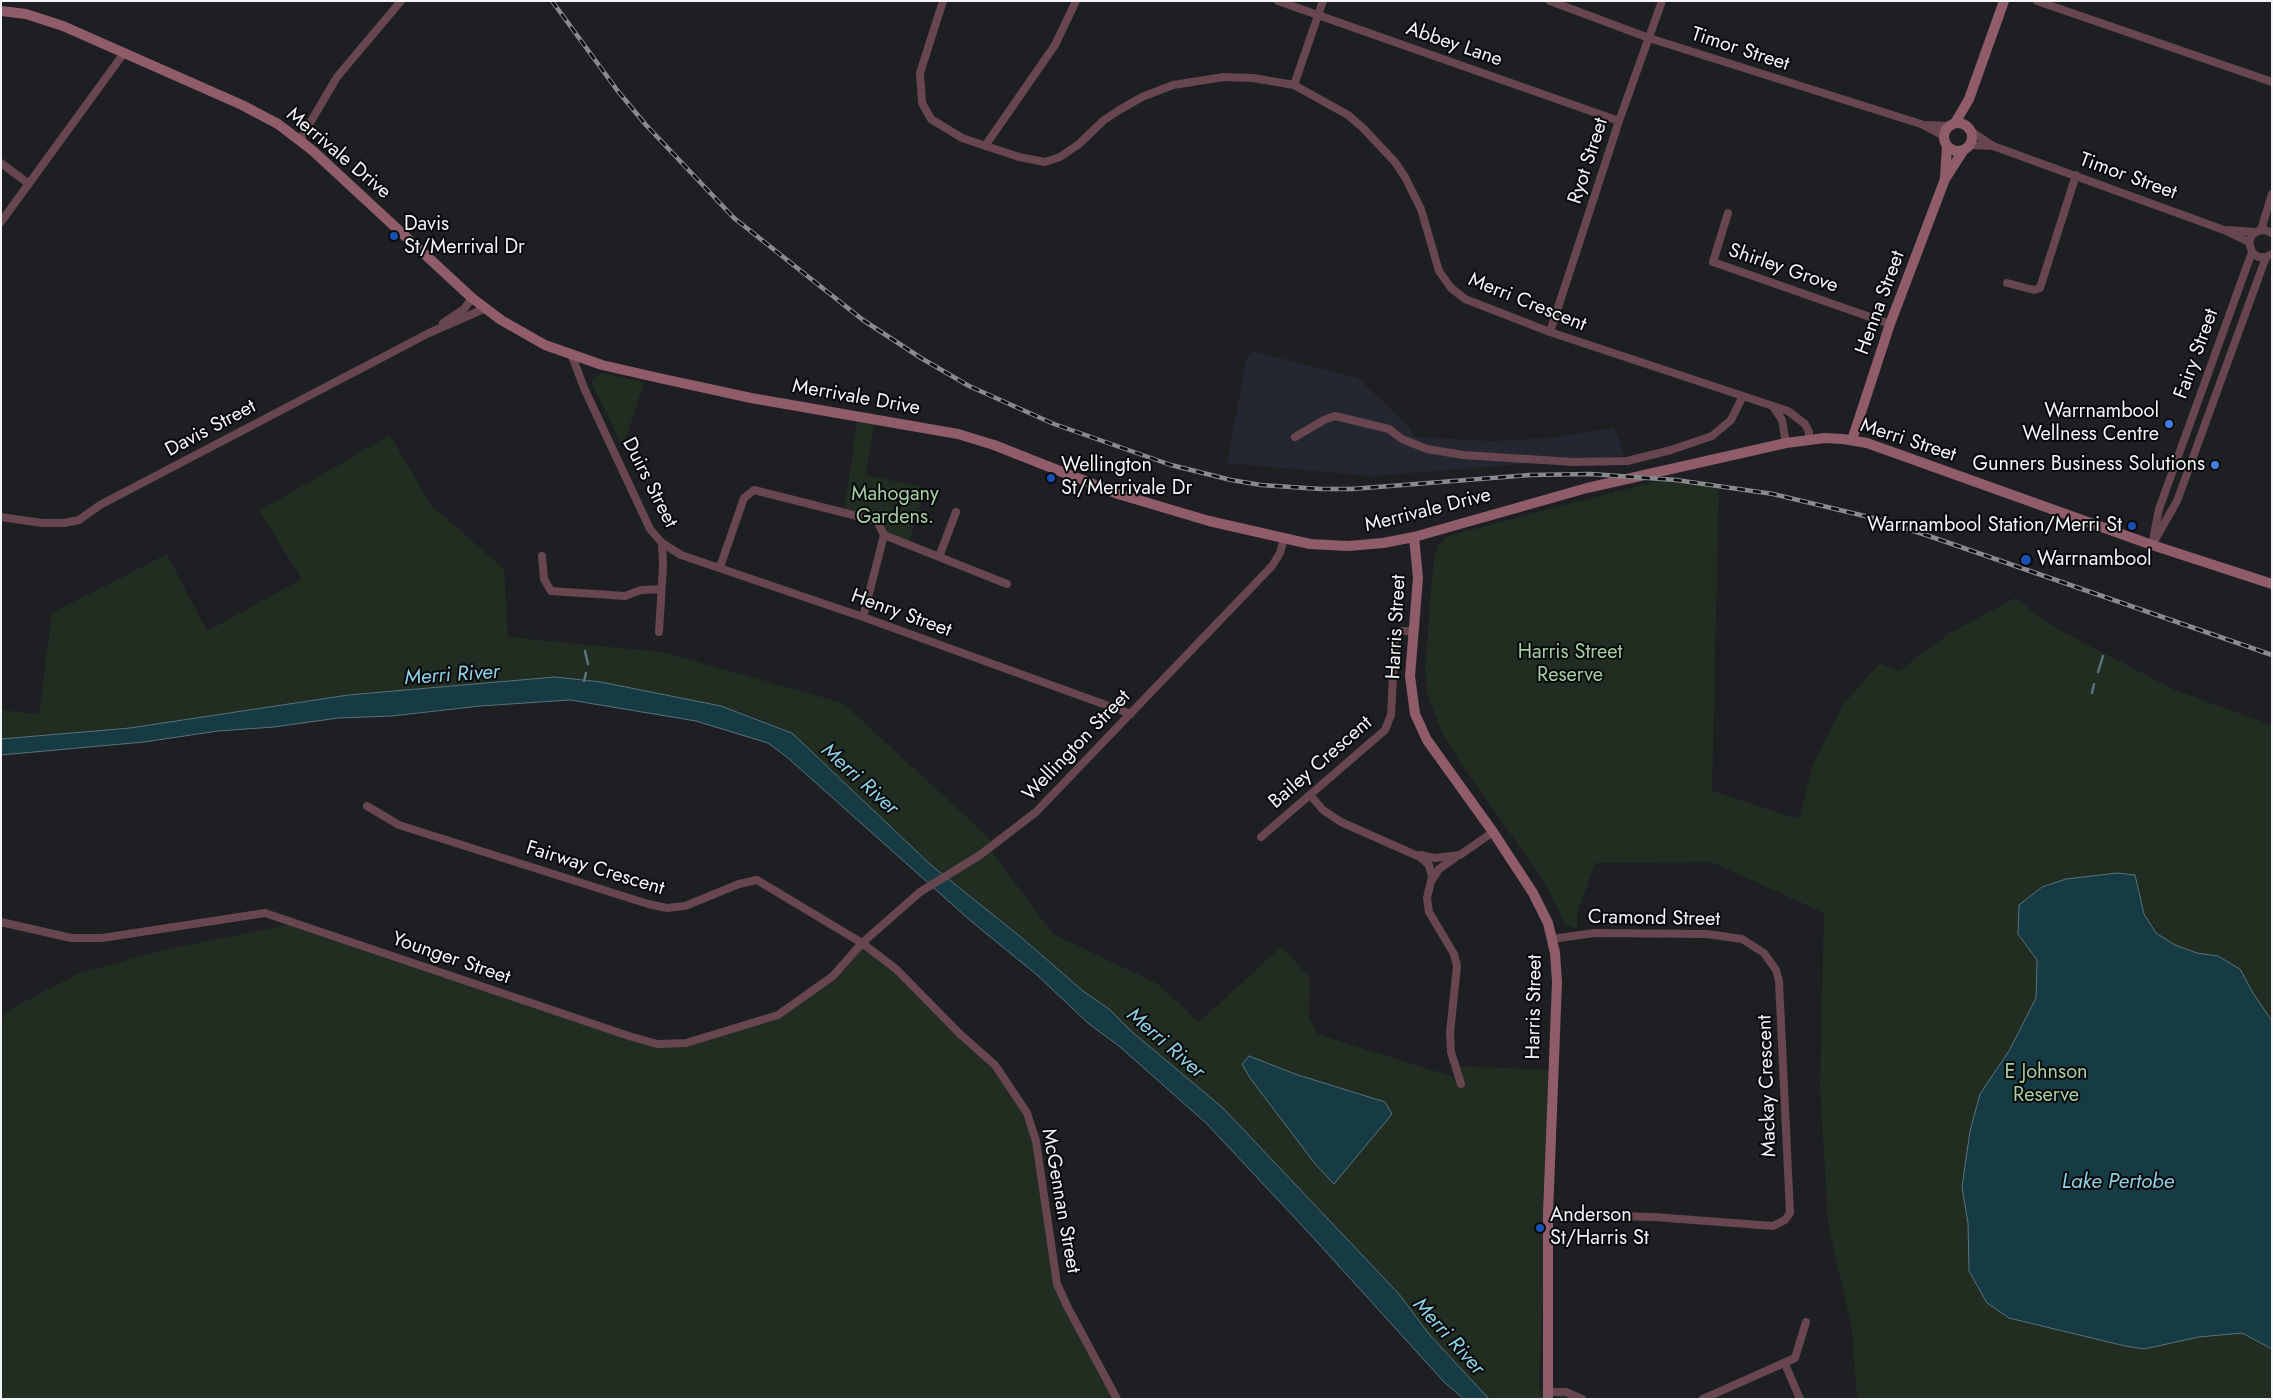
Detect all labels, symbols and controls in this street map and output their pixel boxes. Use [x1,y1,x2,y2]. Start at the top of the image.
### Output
street label: Abbey Lane [1403,17,1505,73]
street label: Timor Street [1688,23,1792,77]
street label: Merrivale Drive [281,103,395,205]
street label: Ryot Street [1564,115,1614,207]
street label: Timor Street [2076,148,2180,206]
place label: Davis St/Merrival Dr [404,213,525,260]
marker: Davis St/Merrival Dr [388,230,400,242]
street label: Shirley Grove [1725,239,1841,299]
street label: Henna Street [1851,248,1911,358]
street label: Merri Crescent [1464,268,1590,338]
street label: Fairy Street [2170,306,2224,402]
street label: Merrivale Drive [790,375,922,421]
street label: Davis Street [162,395,260,463]
place label: Warrnambool Wellness Centre [2022,400,2159,447]
street label: Merri Street [1857,414,1959,468]
marker: Warrnambool Wellness Centre [2163,418,2175,430]
street label: Duirs Street [616,434,682,532]
place label: Gunners Business Solutions [1972,453,2205,477]
place label: Wellington St/Merrivale Dr [1061,454,1192,501]
marker: Gunners Business Solutions [2209,459,2221,471]
marker: Wellington St/Merrivale Dr [1045,472,1057,484]
park label: Mahogany Gardens. [851,483,939,530]
street label: Merrivale Drive [1362,484,1494,538]
place label: Warrnambool Station/Merri St [1867,514,2122,538]
marker: Warrnambool Station/Merri St [2126,520,2138,532]
place label: Warrnambool [2037,548,2152,572]
marker: Warrnambool [2019,553,2033,567]
street label: Harris Street [1382,574,1412,680]
street label: Henry Street [848,585,954,643]
park label: Harris Street Reserve [1518,641,1622,688]
water label: Merri River [404,660,500,692]
street label: Wellington Street [1018,686,1136,806]
street label: Bailey Crescent [1264,712,1378,814]
water label: Merri River [815,739,903,821]
street label: Fairway Crescent [523,837,667,901]
street label: Cramond Street [1588,906,1720,932]
street label: Younger Street [389,928,513,990]
street label: Harris Street [1522,954,1548,1060]
water label: Merri River [1121,1003,1209,1085]
street label: Mackay Crescent [1754,1014,1782,1158]
park label: E Johnson Reserve [2004,1061,2088,1108]
street label: McGennan Street [1035,1127,1085,1275]
water label: Lake Pertobe [2062,1170,2174,1196]
place label: Anderson St/Harris St [1550,1204,1649,1251]
marker: Anderson St/Harris St [1534,1222,1546,1234]
water label: Merri River [1407,1293,1489,1381]

